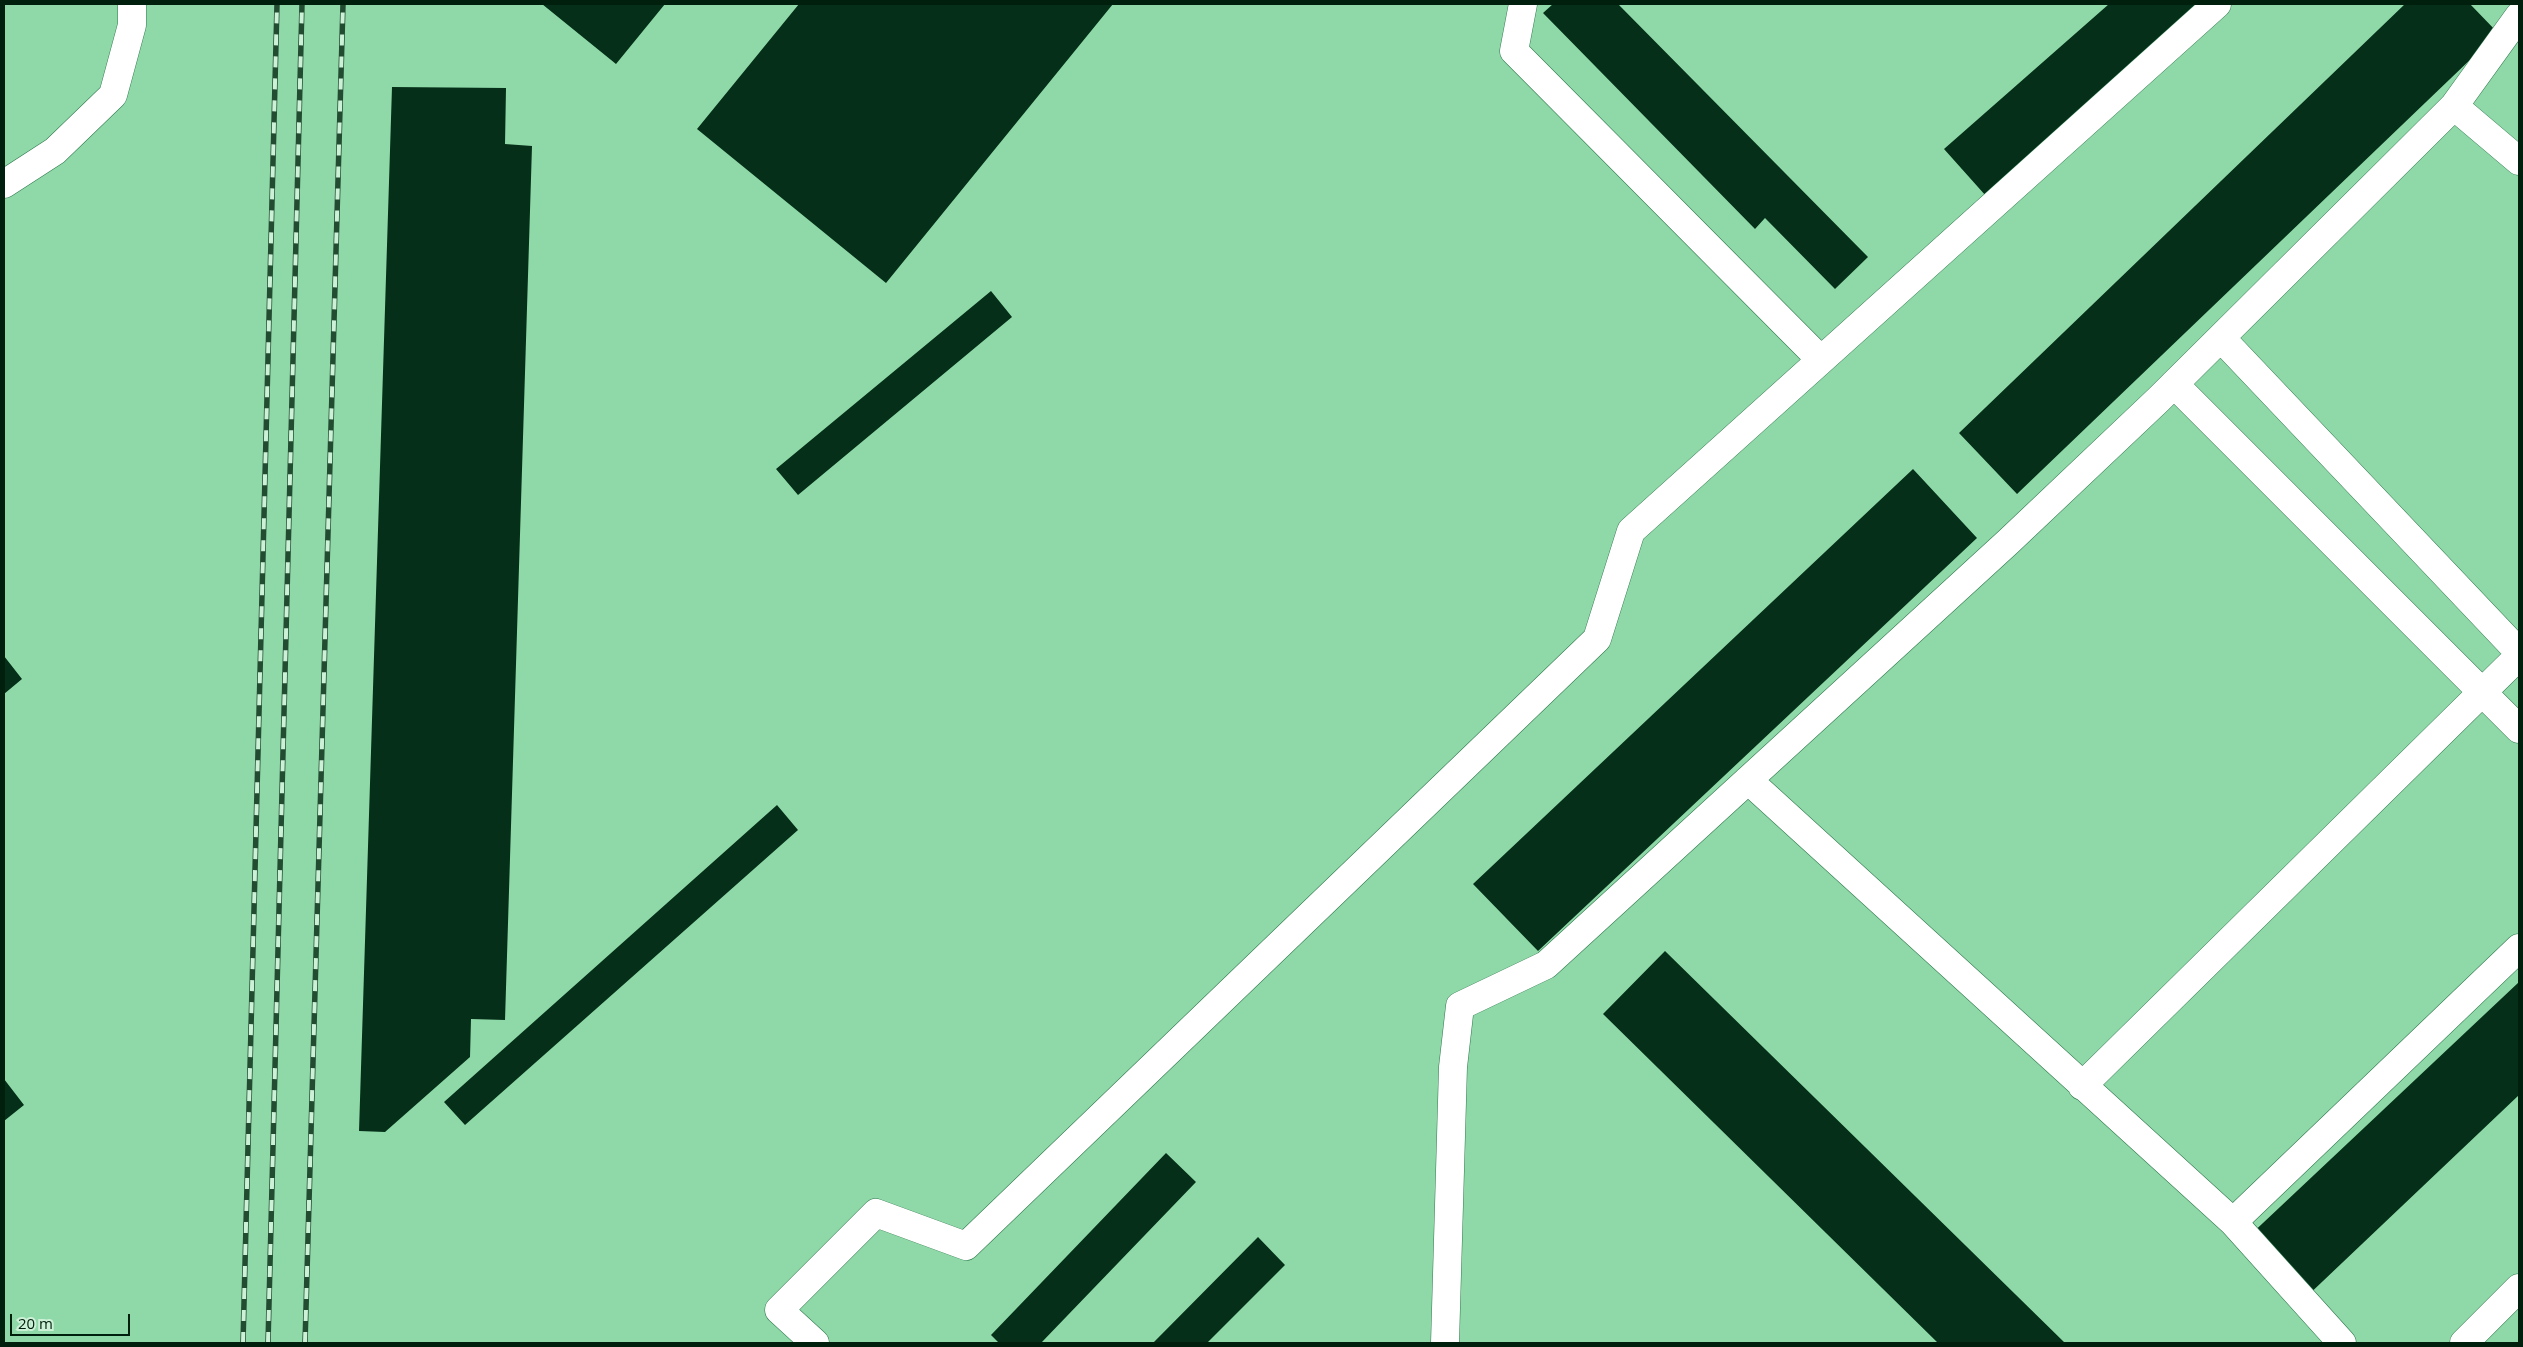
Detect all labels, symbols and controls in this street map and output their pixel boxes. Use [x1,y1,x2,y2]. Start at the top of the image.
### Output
scale bar [12,1304,132,1336]
text: 20 m [18,1313,53,1333]

